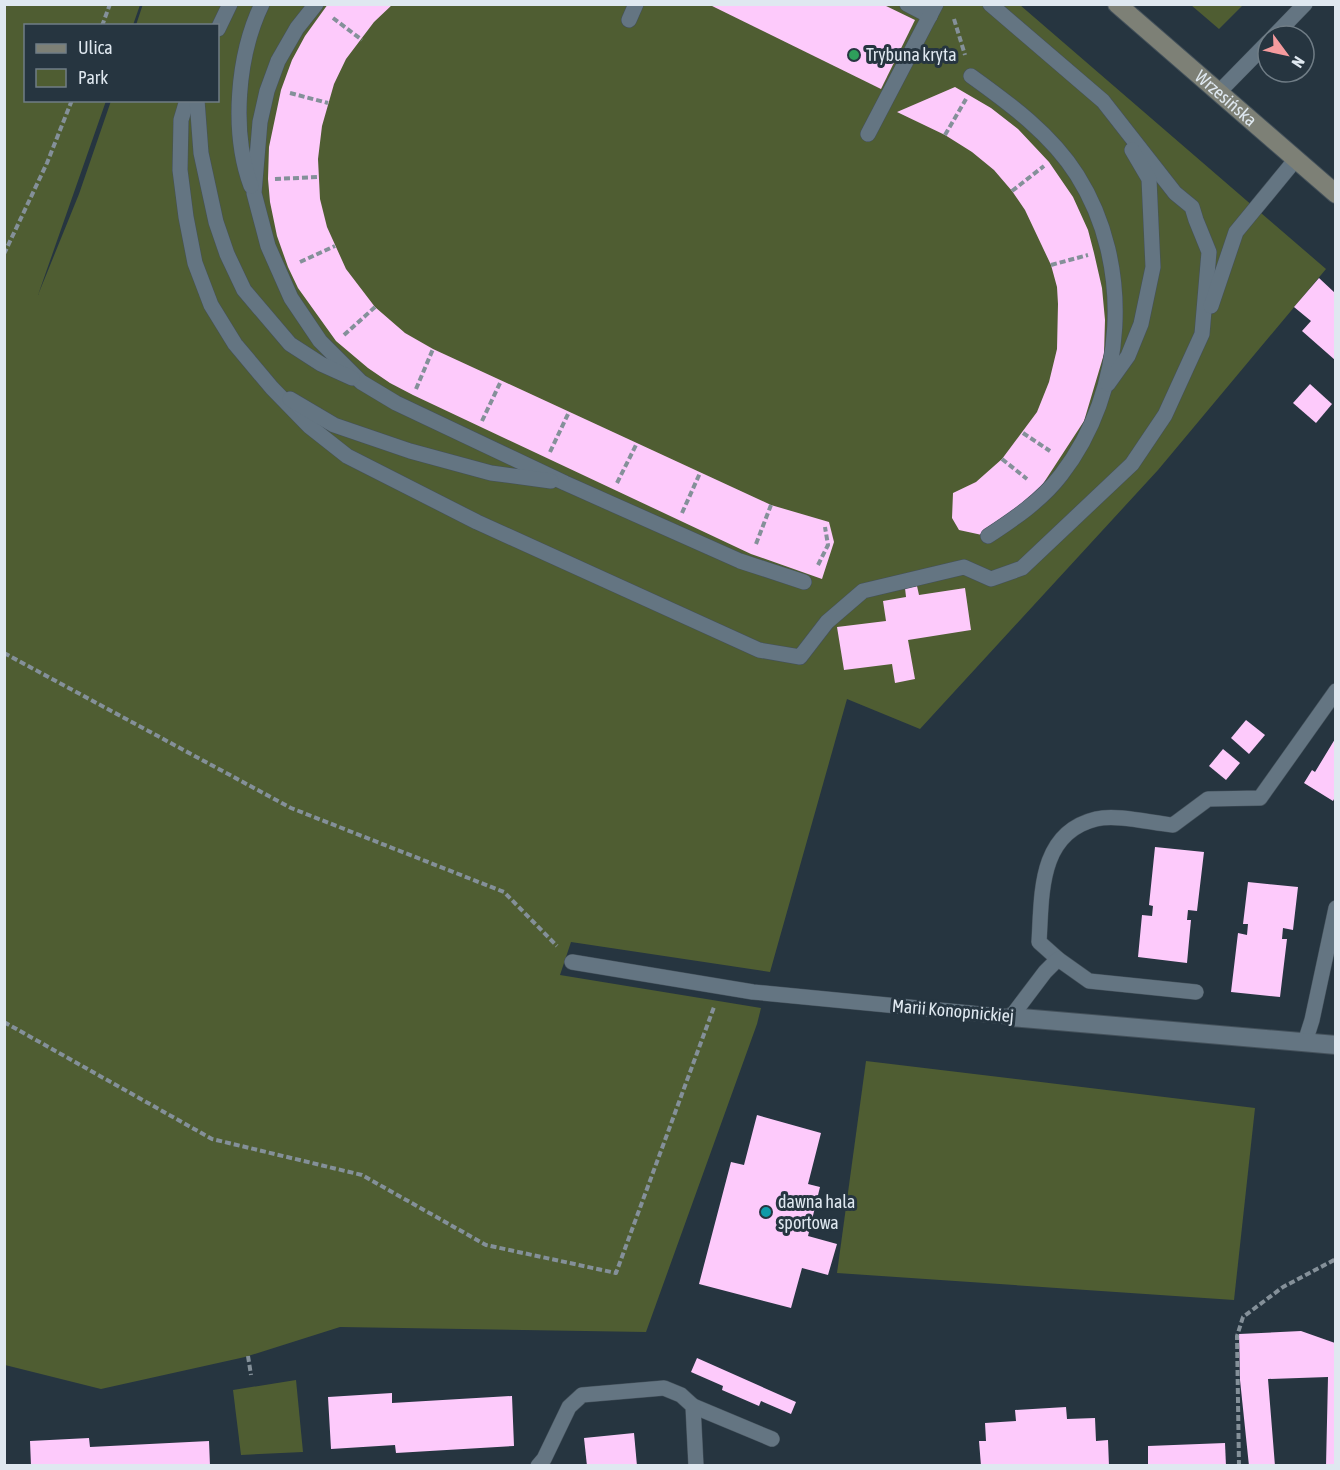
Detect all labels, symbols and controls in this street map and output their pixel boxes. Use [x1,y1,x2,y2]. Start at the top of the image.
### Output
legend [24,24,219,102]
north arrow [1256,24,1316,84]
text: Ulica [78,37,113,58]
place label: Trybuna kryta [866,44,957,65]
marker: Trybuna kryta [847,48,861,62]
text: N [1288,53,1309,71]
street label: Wrzesińska [1191,66,1261,130]
text: Park [78,67,108,88]
street label: Marii Konopnickiej [891,995,1015,1026]
place label: dawna hala sportowa [778,1191,855,1233]
marker: dawna hala sportowa [759,1205,773,1219]

